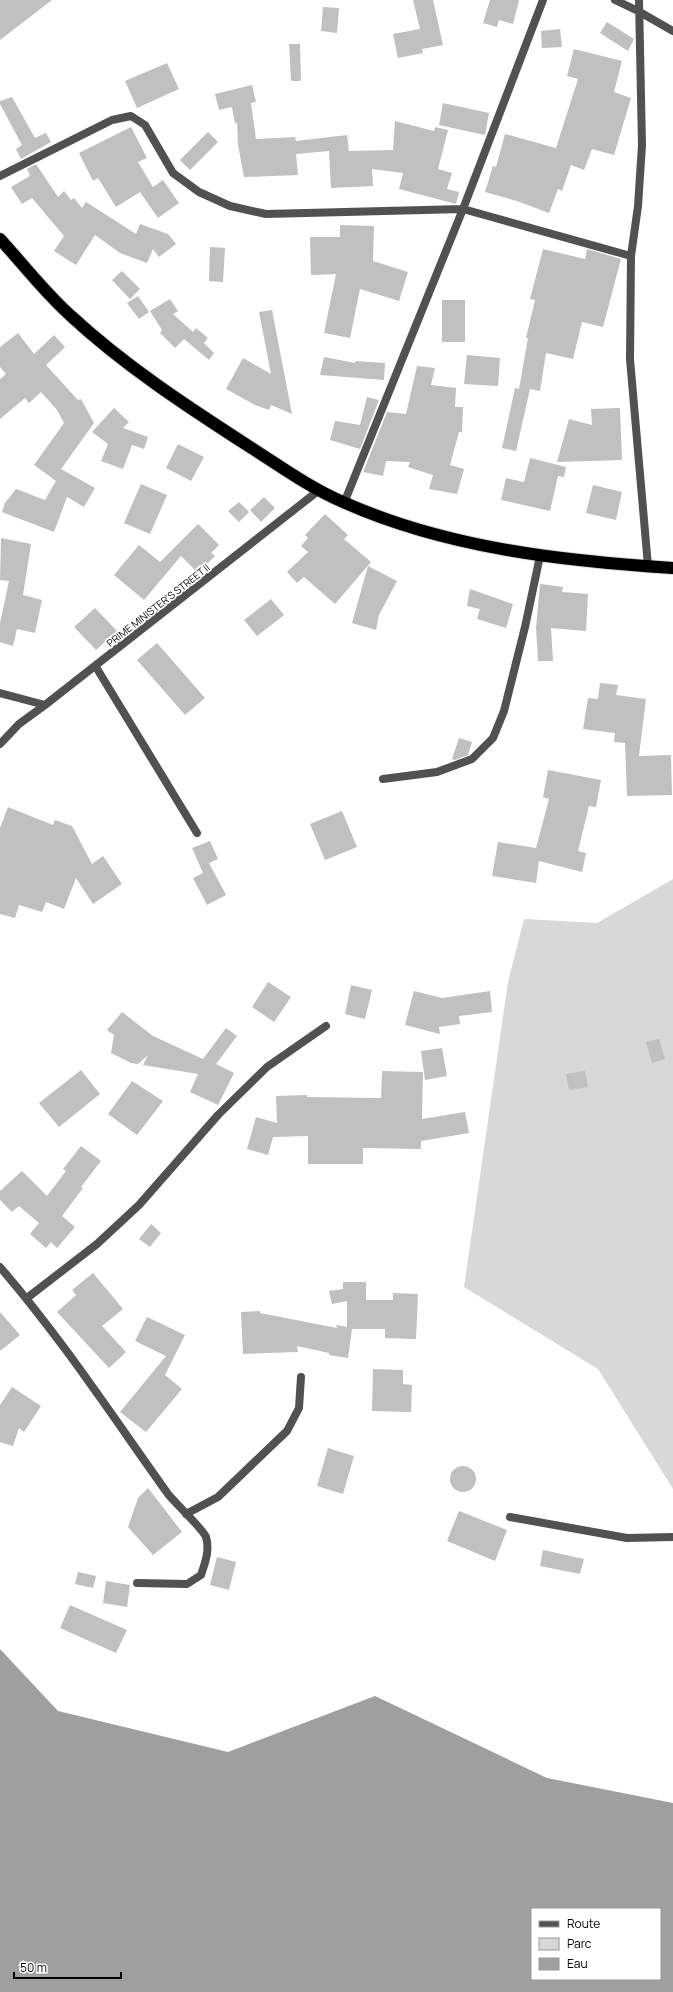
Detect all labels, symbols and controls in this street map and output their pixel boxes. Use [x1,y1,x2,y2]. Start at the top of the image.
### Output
street label: PRIME MINISTER'S STREET II [104,560,212,650]
legend [531,1908,661,1980]
text: Route [567,1915,600,1932]
text: Parc [567,1935,592,1952]
scale bar [14,1954,121,1980]
text: Eau [567,1955,588,1972]
text: 50 m [20,1959,47,1976]

